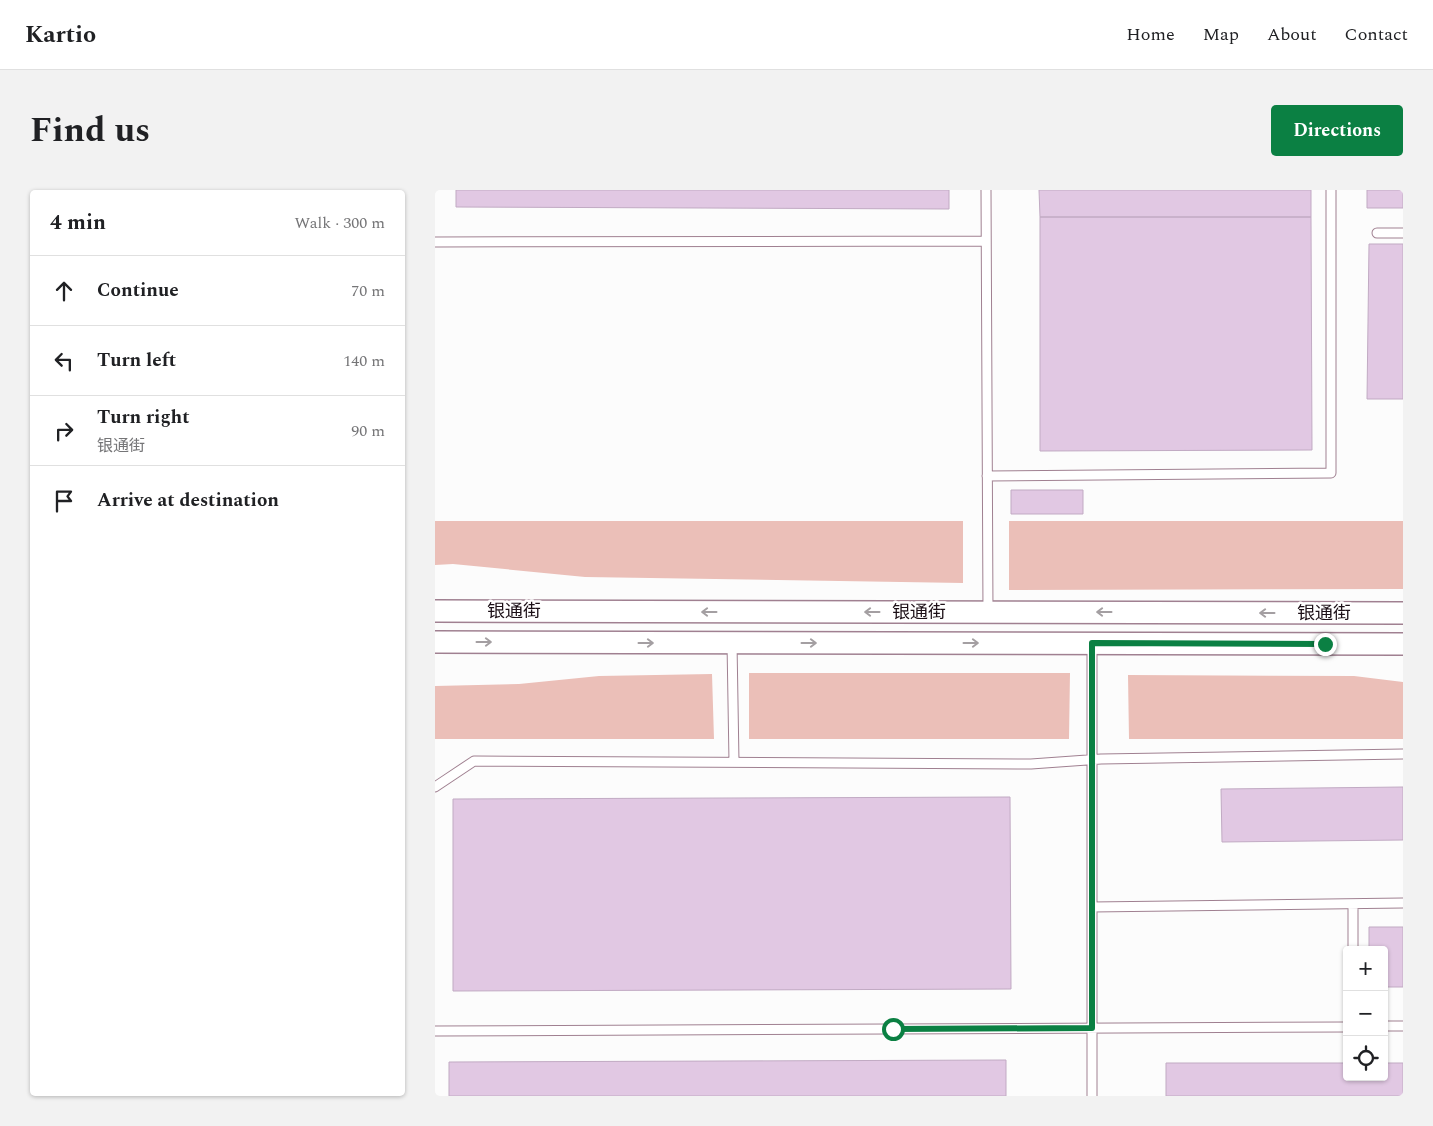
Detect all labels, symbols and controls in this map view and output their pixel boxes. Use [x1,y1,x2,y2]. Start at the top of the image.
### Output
text: Kartio [25,17,96,53]
text: Home [1126,21,1175,48]
text: Map [1203,21,1239,48]
text: About [1267,21,1317,48]
text: Contact [1345,21,1408,48]
text: Find us [30,104,150,157]
button: Directions [1271,105,1403,156]
text: 4 min [50,207,106,239]
text: Walk · 300 m [294,211,385,235]
text: Continue [97,276,179,305]
icon: ahead [50,277,78,305]
text: 70 m [351,279,385,303]
text: Turn left [97,346,176,375]
icon: left [50,347,78,375]
text: 140 m [343,349,385,373]
text: Turn right [97,403,190,432]
icon: right [50,417,78,445]
text: 90 m [351,419,385,443]
text: 银通街 [97,434,145,458]
text: Arrive at destination [97,486,279,515]
icon: arrive [50,487,78,515]
street label: 银通街 [487,598,541,625]
street label: 银通街 [892,599,946,626]
street label: 银通街 [1297,600,1351,627]
one-way arrow [702,607,718,617]
one-way arrow [864,607,880,617]
one-way arrow [1097,607,1113,617]
one-way arrow [1259,608,1276,618]
route end [1314,633,1337,656]
one-way arrow [475,637,491,647]
one-way arrow [638,638,654,648]
one-way arrow [800,638,816,648]
one-way arrow [962,638,979,648]
map controls [1343,946,1388,1081]
button: + [1343,946,1388,991]
button: − [1343,991,1388,1036]
route start [882,1018,905,1041]
button: locate [1343,1036,1388,1081]

